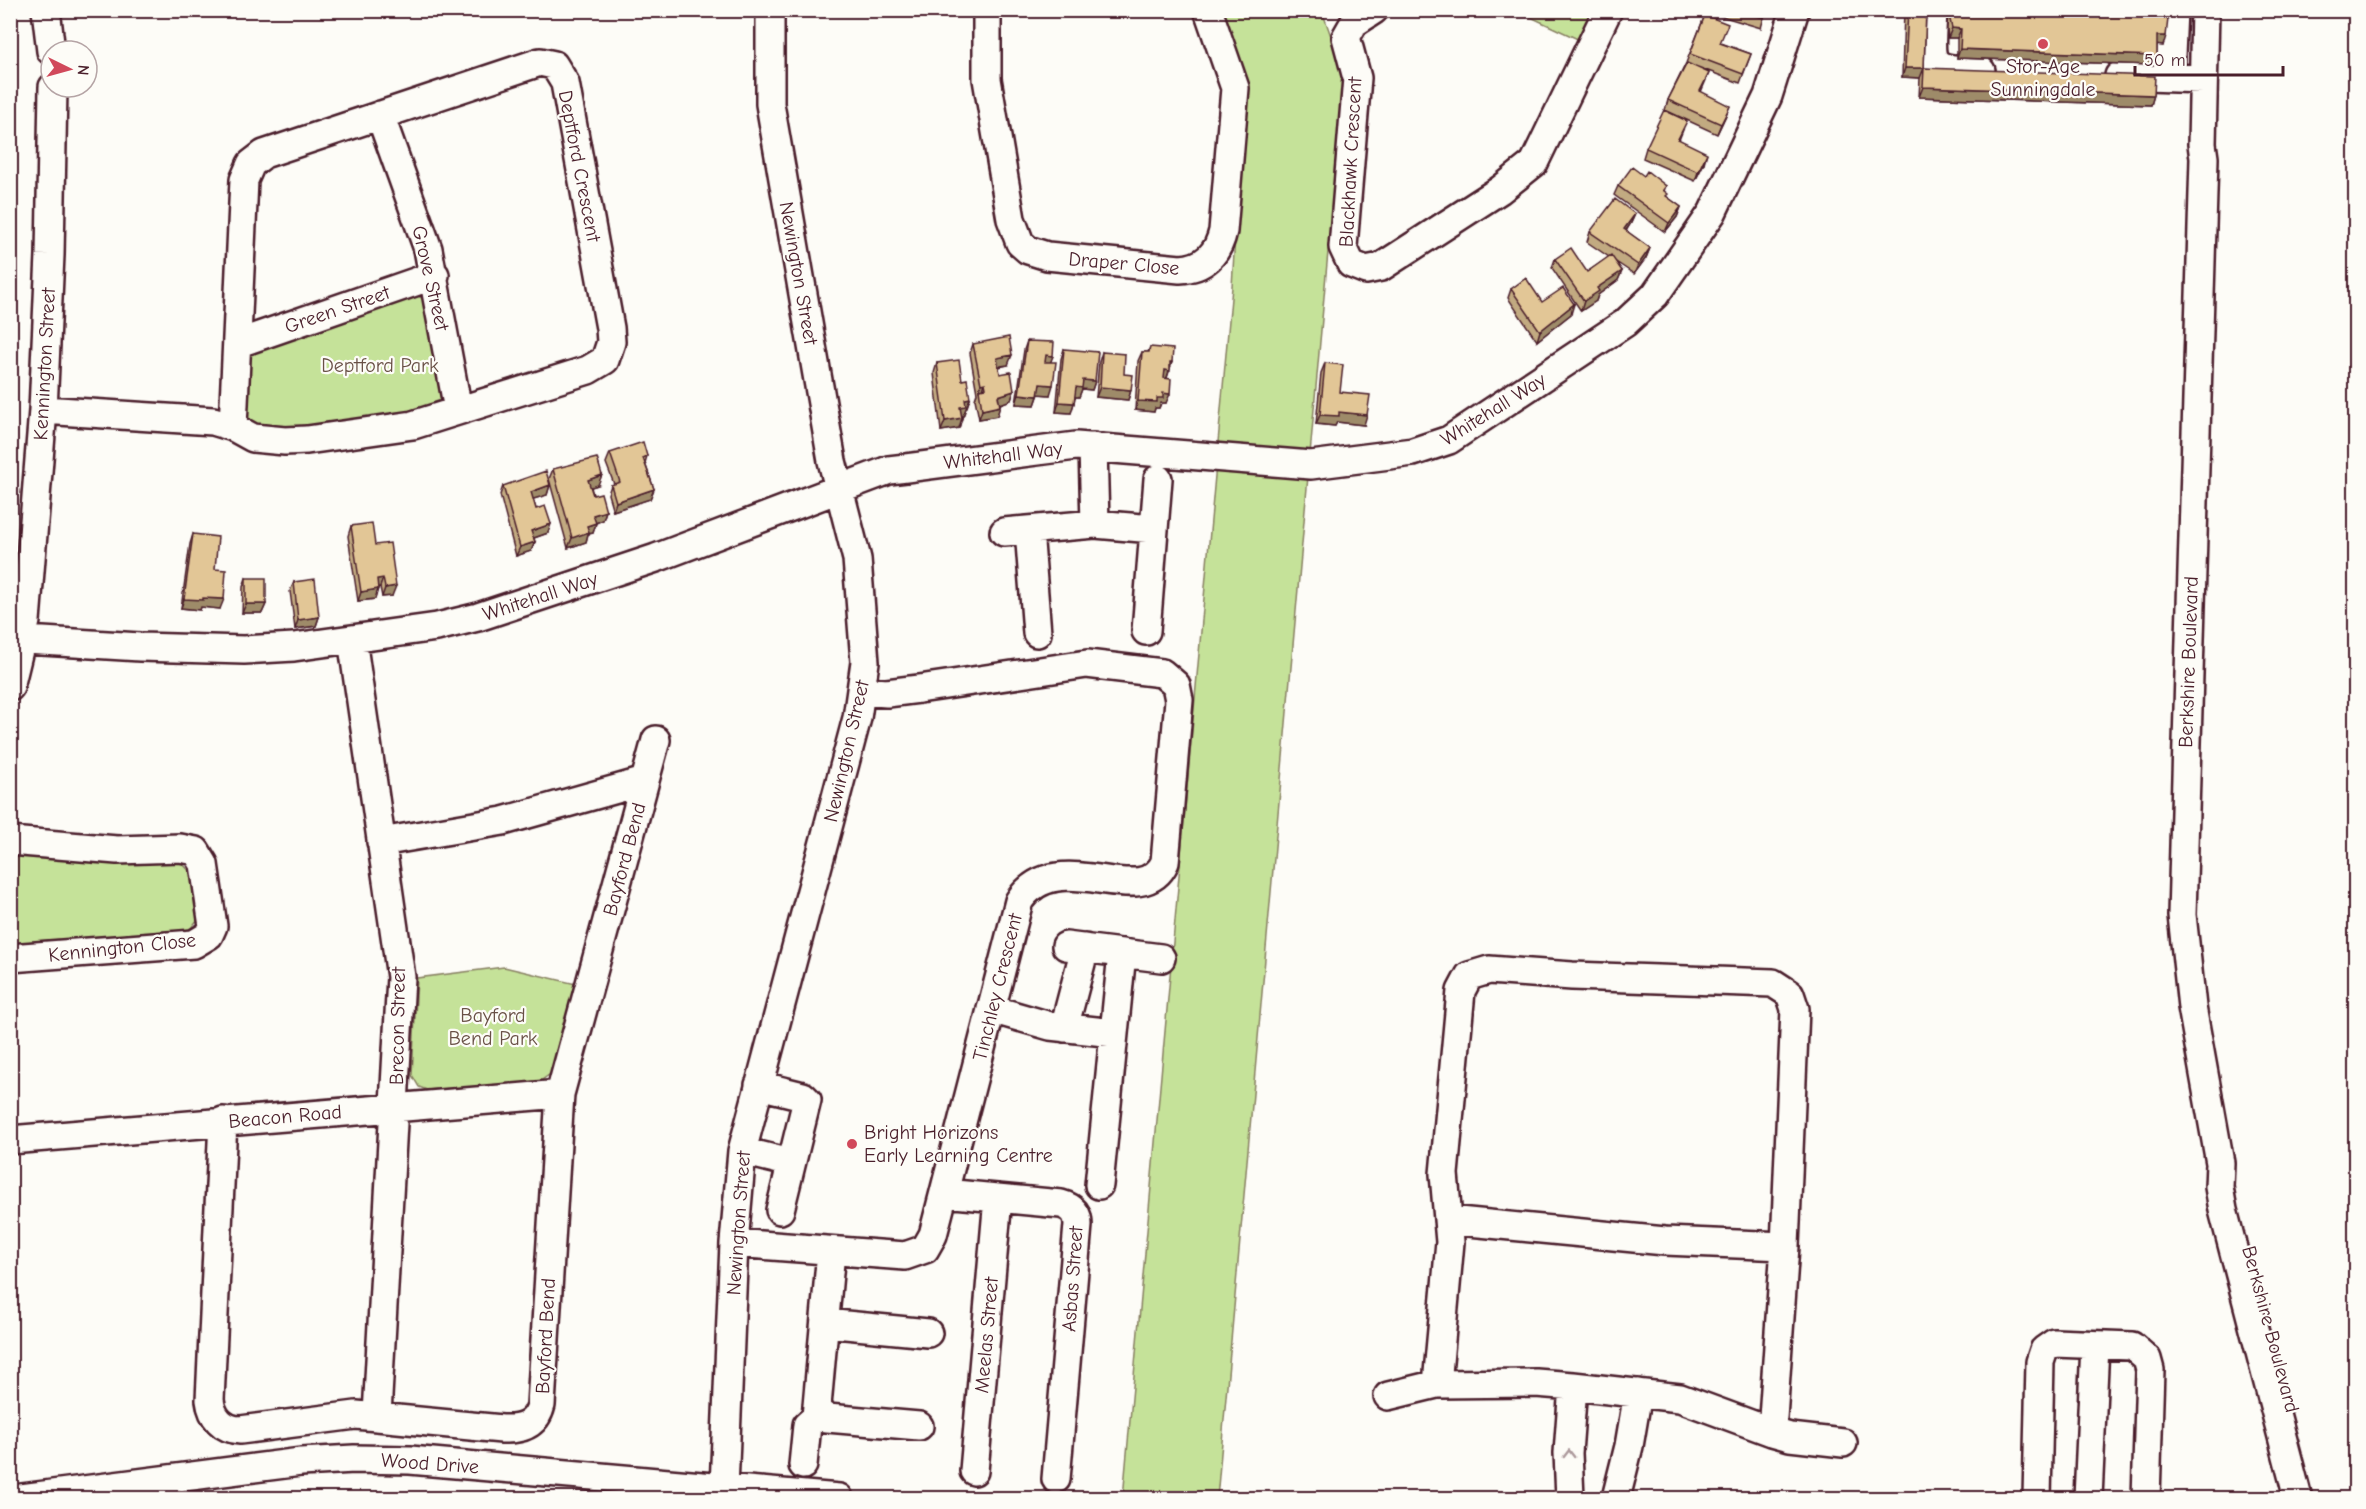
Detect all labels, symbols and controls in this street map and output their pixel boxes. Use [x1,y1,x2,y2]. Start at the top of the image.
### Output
marker: Stor-Age Sunningdale [2036,37,2050,51]
north arrow [39,39,99,99]
scale bar [2135,39,2284,77]
text: 50 m [2144,50,2186,71]
place label: Stor-Age Sunningdale [1991,55,2095,101]
text: N [74,64,92,76]
street label: Blackhawk Crescent [1335,75,1367,248]
street label: Deptford Crescent [554,88,606,245]
street label: Newington Street [775,200,823,348]
street label: Grove Street [407,223,454,334]
street label: Draper Close [1068,247,1180,280]
street label: Green Street [282,280,394,338]
street label: Kennington Street [29,286,60,441]
park label: Deptford Park [321,354,439,377]
street label: Whitehall Way [1437,368,1550,451]
street label: Whitehall Way [942,437,1064,474]
street label: Whitehall Way [480,567,601,626]
street label: Berkshire Boulevard [2174,576,2203,748]
street label: Newington Street [819,677,874,824]
street label: Bayford Bend [598,800,651,918]
street label: Tinchley Crescent [968,910,1027,1063]
street label: Kennington Close [47,928,197,967]
street label: Brecon Street [385,966,410,1085]
park label: Bayford Bend Park [448,1004,538,1050]
street label: Beacon Road [227,1100,343,1133]
place label: Bright Horizons Early Learning Centre [864,1121,1053,1167]
marker: Bright Horizons Early Learning Centre [845,1137,859,1151]
street label: Newington Street [722,1149,755,1296]
street label: Asbas Street [1057,1224,1088,1333]
street label: Berkshire Boulevard [2237,1243,2304,1415]
street label: Meelas Street [970,1275,1003,1394]
street label: Bayford Bend [531,1277,560,1395]
street label: Wood Drive [380,1449,480,1478]
one-way arrow [1563,1449,1575,1458]

